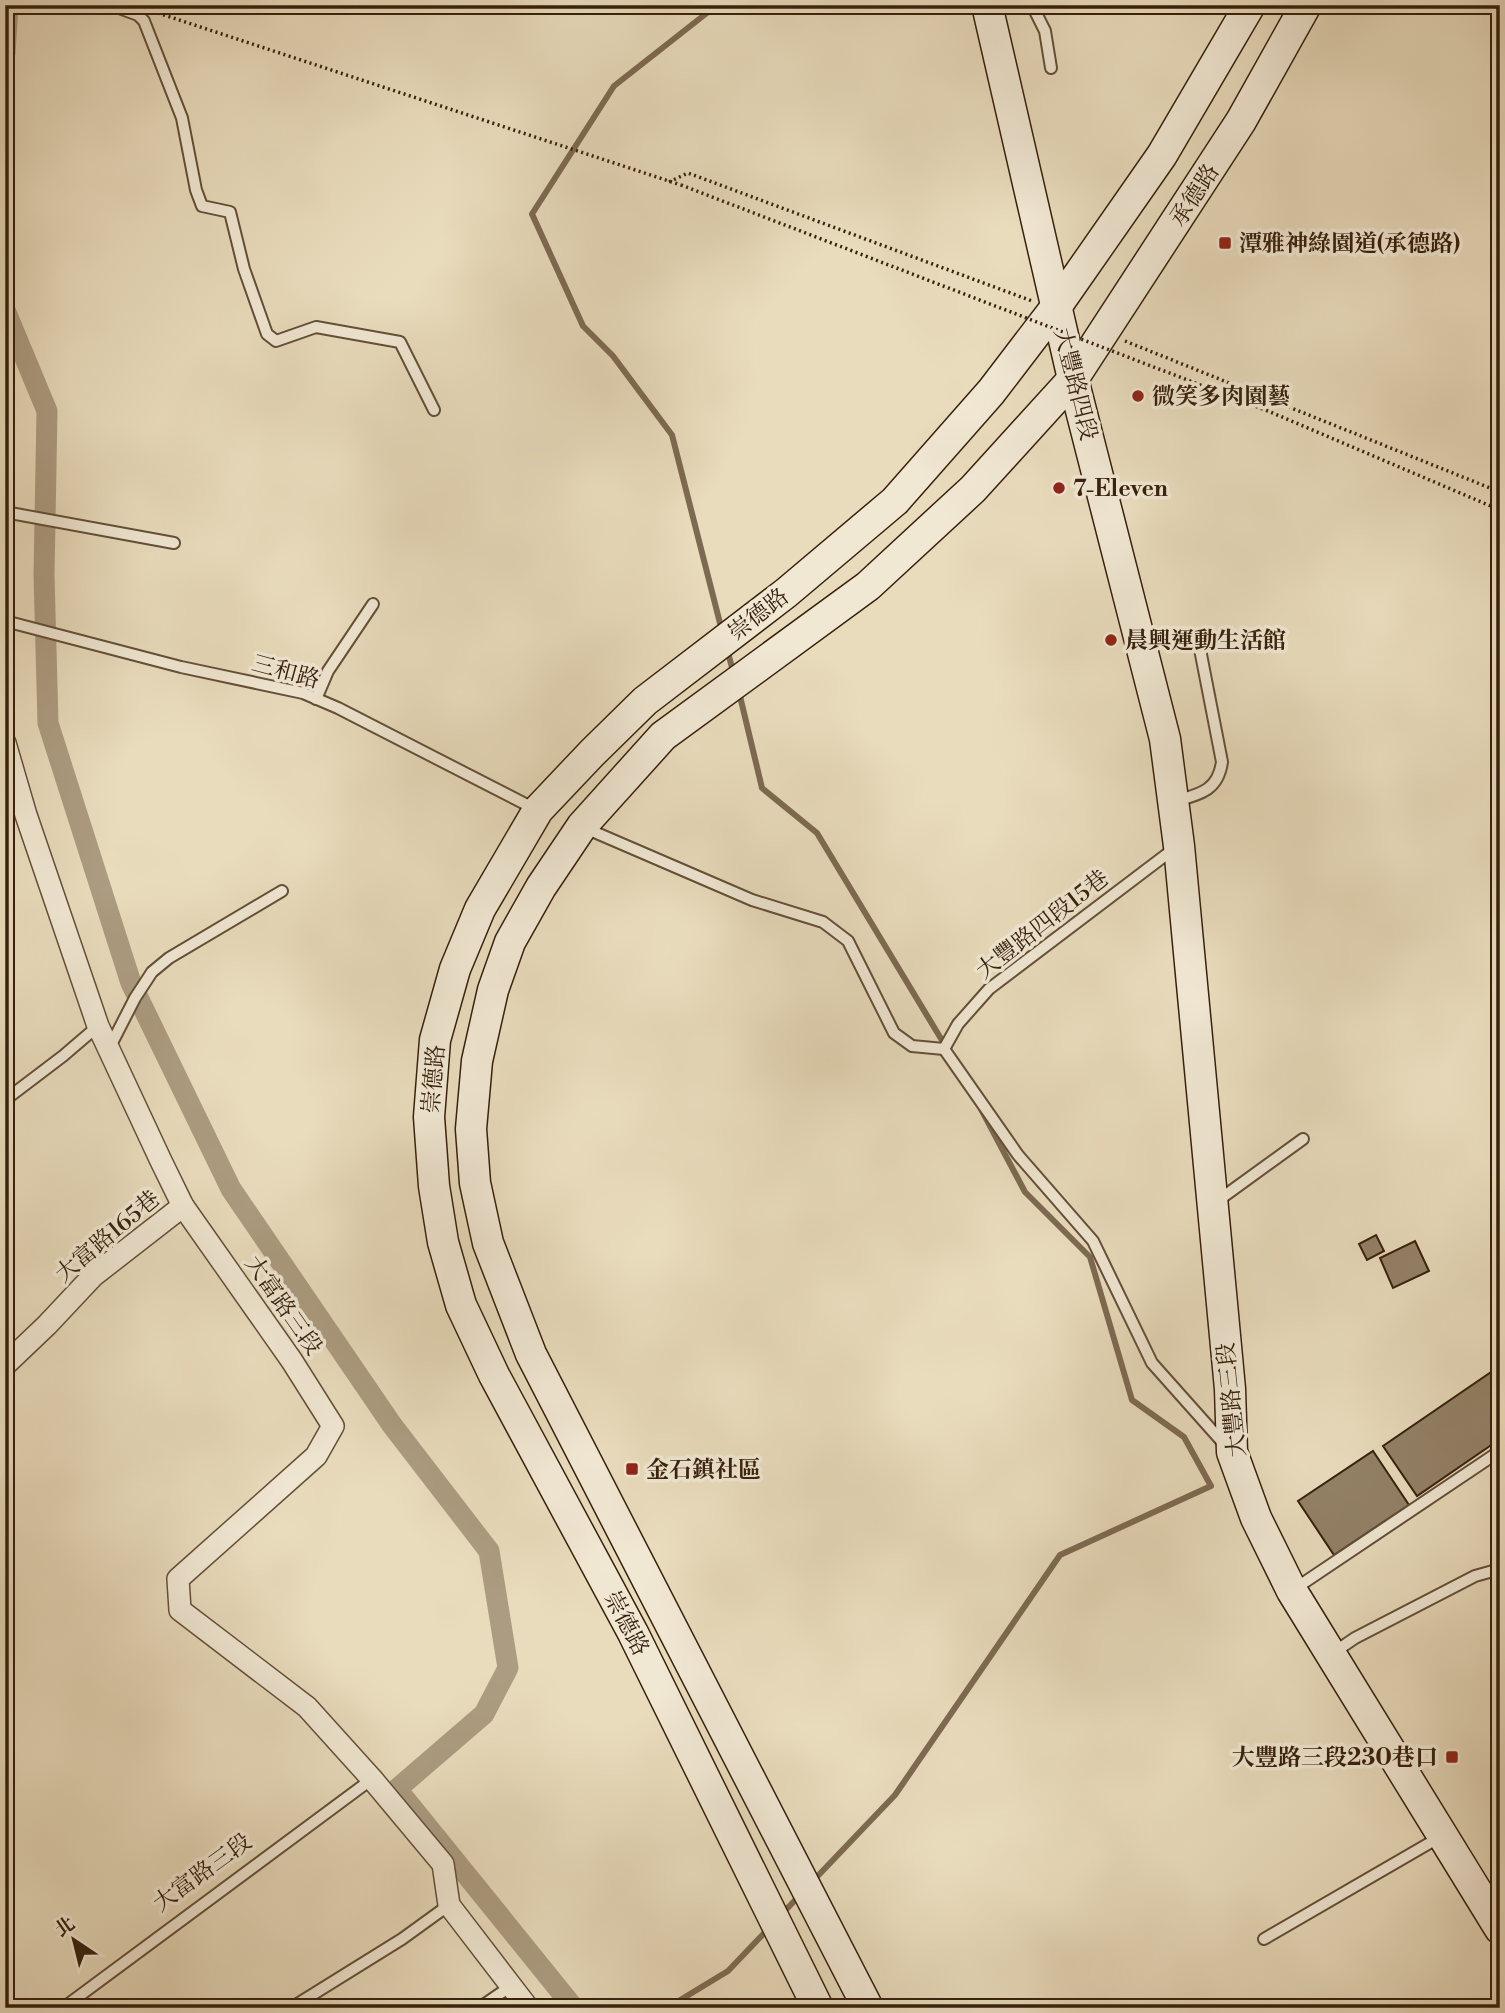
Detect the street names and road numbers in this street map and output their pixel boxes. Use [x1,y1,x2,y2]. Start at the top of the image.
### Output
street label: 承德路 [1164,159,1225,232]
street label: 大豐路四段 [1048,325,1103,443]
street label: 崇德路 [723,583,794,647]
street label: 三和路 [249,650,323,694]
street label: 大豐路四段15巷 [971,864,1115,985]
street label: 崇德路 [417,1043,451,1115]
street label: 大富路165巷 [50,1185,166,1289]
street label: 大富路三段 [239,1250,328,1361]
street label: 大豐路三段 [1212,1341,1252,1459]
street label: 崇德路 [598,1586,655,1661]
street label: 大富路三段 [148,1828,257,1918]

